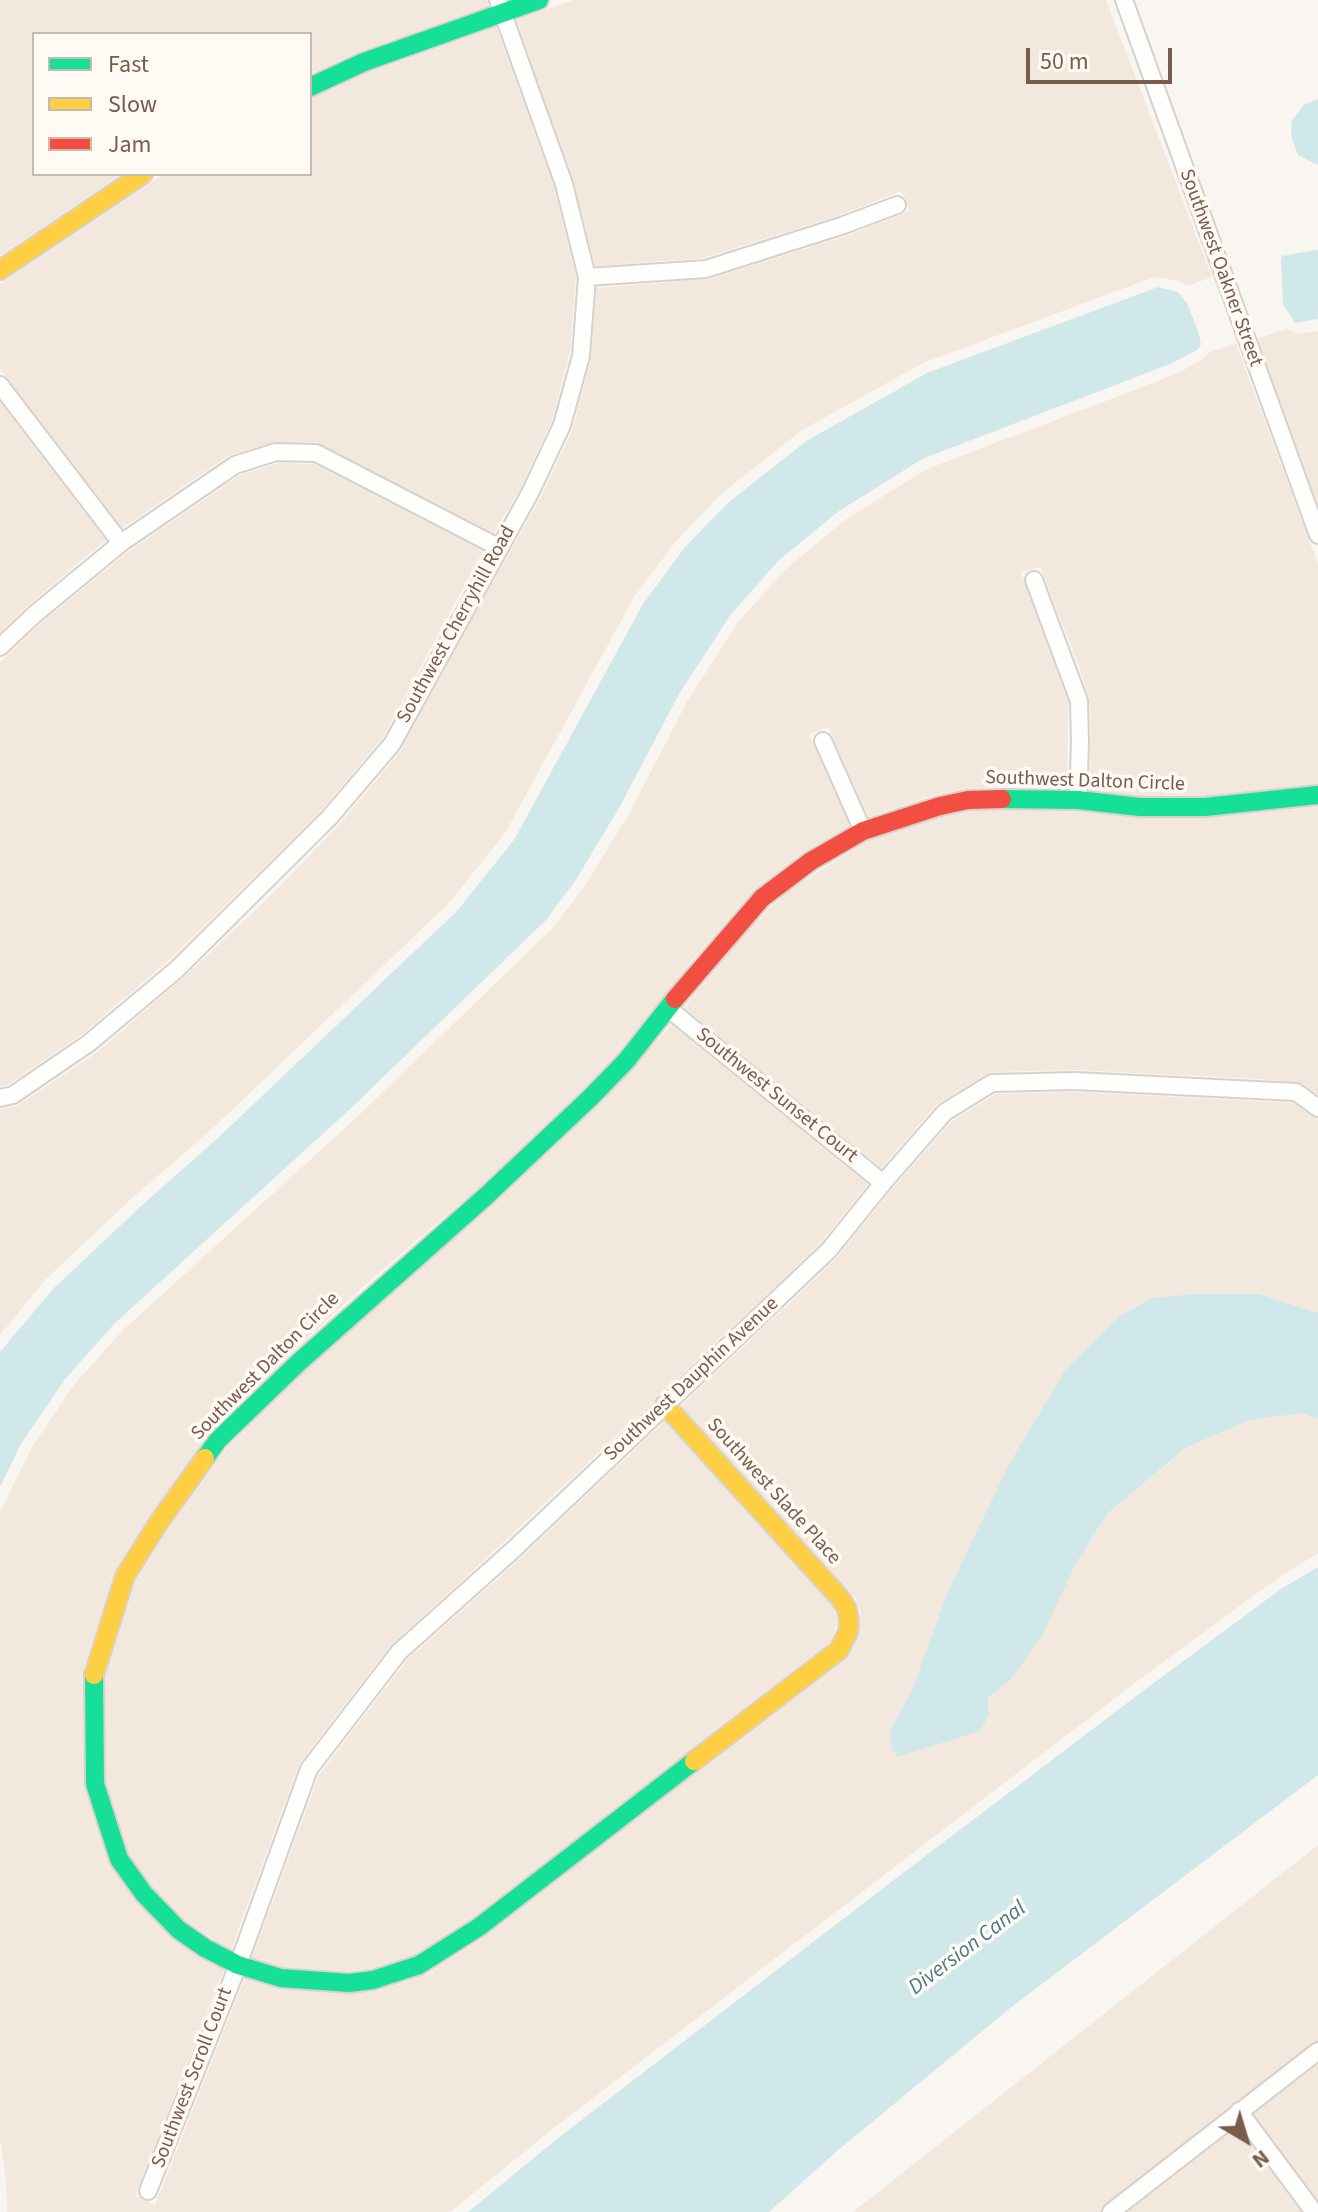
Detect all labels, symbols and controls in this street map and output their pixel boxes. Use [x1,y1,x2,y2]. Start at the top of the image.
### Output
legend [32,32,312,176]
scale bar [1030,32,1176,82]
text: 50 m [1040,44,1089,79]
text: Fast [108,47,149,82]
text: Slow [108,87,157,122]
text: Jam [108,127,152,162]
street label: Southwest Oakner Street [1173,166,1267,370]
street label: Southwest Cherryhill Road [393,522,521,728]
street label: Southwest Dalton Circle [985,767,1185,797]
street label: Southwest Sunset Court [690,1023,862,1169]
street label: Southwest Dalton Circle [187,1288,345,1446]
street label: Southwest Dauphin Avenue [600,1293,784,1467]
street label: Southwest Slade Place [701,1414,845,1570]
water label: Diversion Canal [904,1896,1032,2002]
street label: Southwest Scroll Court [147,1984,239,2172]
north arrow [1206,2100,1286,2180]
text: N [1245,2142,1276,2176]

